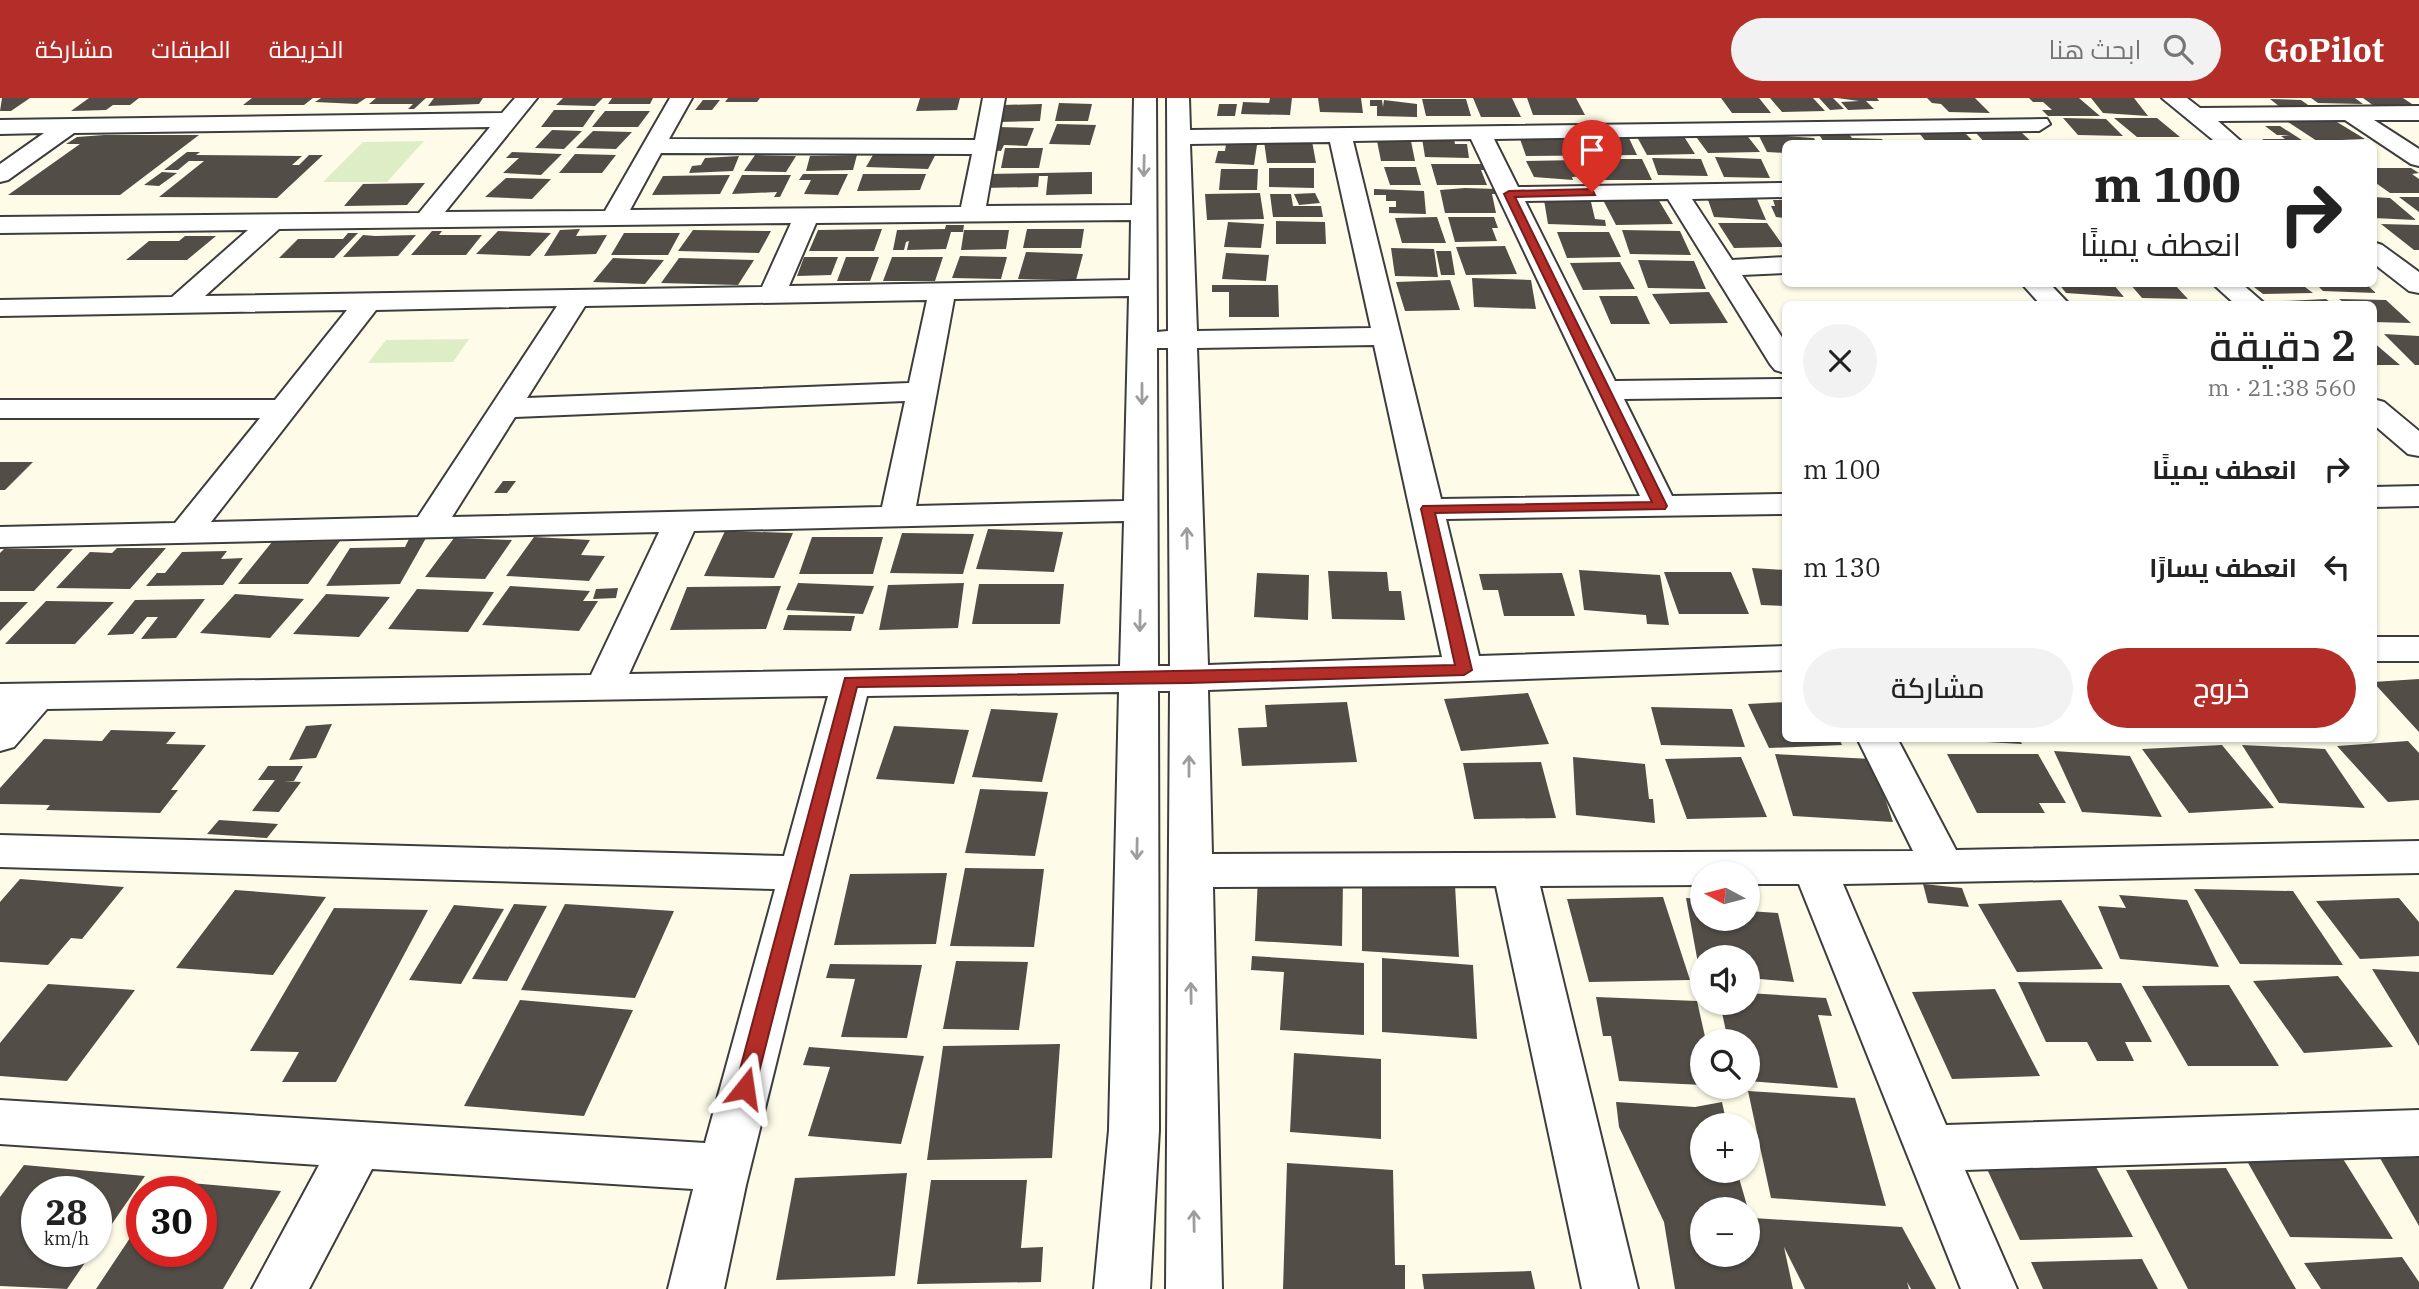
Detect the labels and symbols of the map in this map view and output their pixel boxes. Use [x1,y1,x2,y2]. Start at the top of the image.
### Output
pin [1562,120,1622,192]
one-way arrow [1138,154,1151,177]
one-way arrow [1135,382,1149,405]
one-way arrow [1180,527,1193,550]
one-way arrow [1133,609,1147,632]
one-way arrow [1182,755,1196,778]
one-way arrow [1130,837,1144,860]
north arrow [1690,861,1760,931]
one-way arrow [1184,982,1198,1005]
position arrow [708,1051,782,1125]
speed limit sign: 30 [126,1176,217,1267]
one-way arrow [1187,1210,1200,1233]

